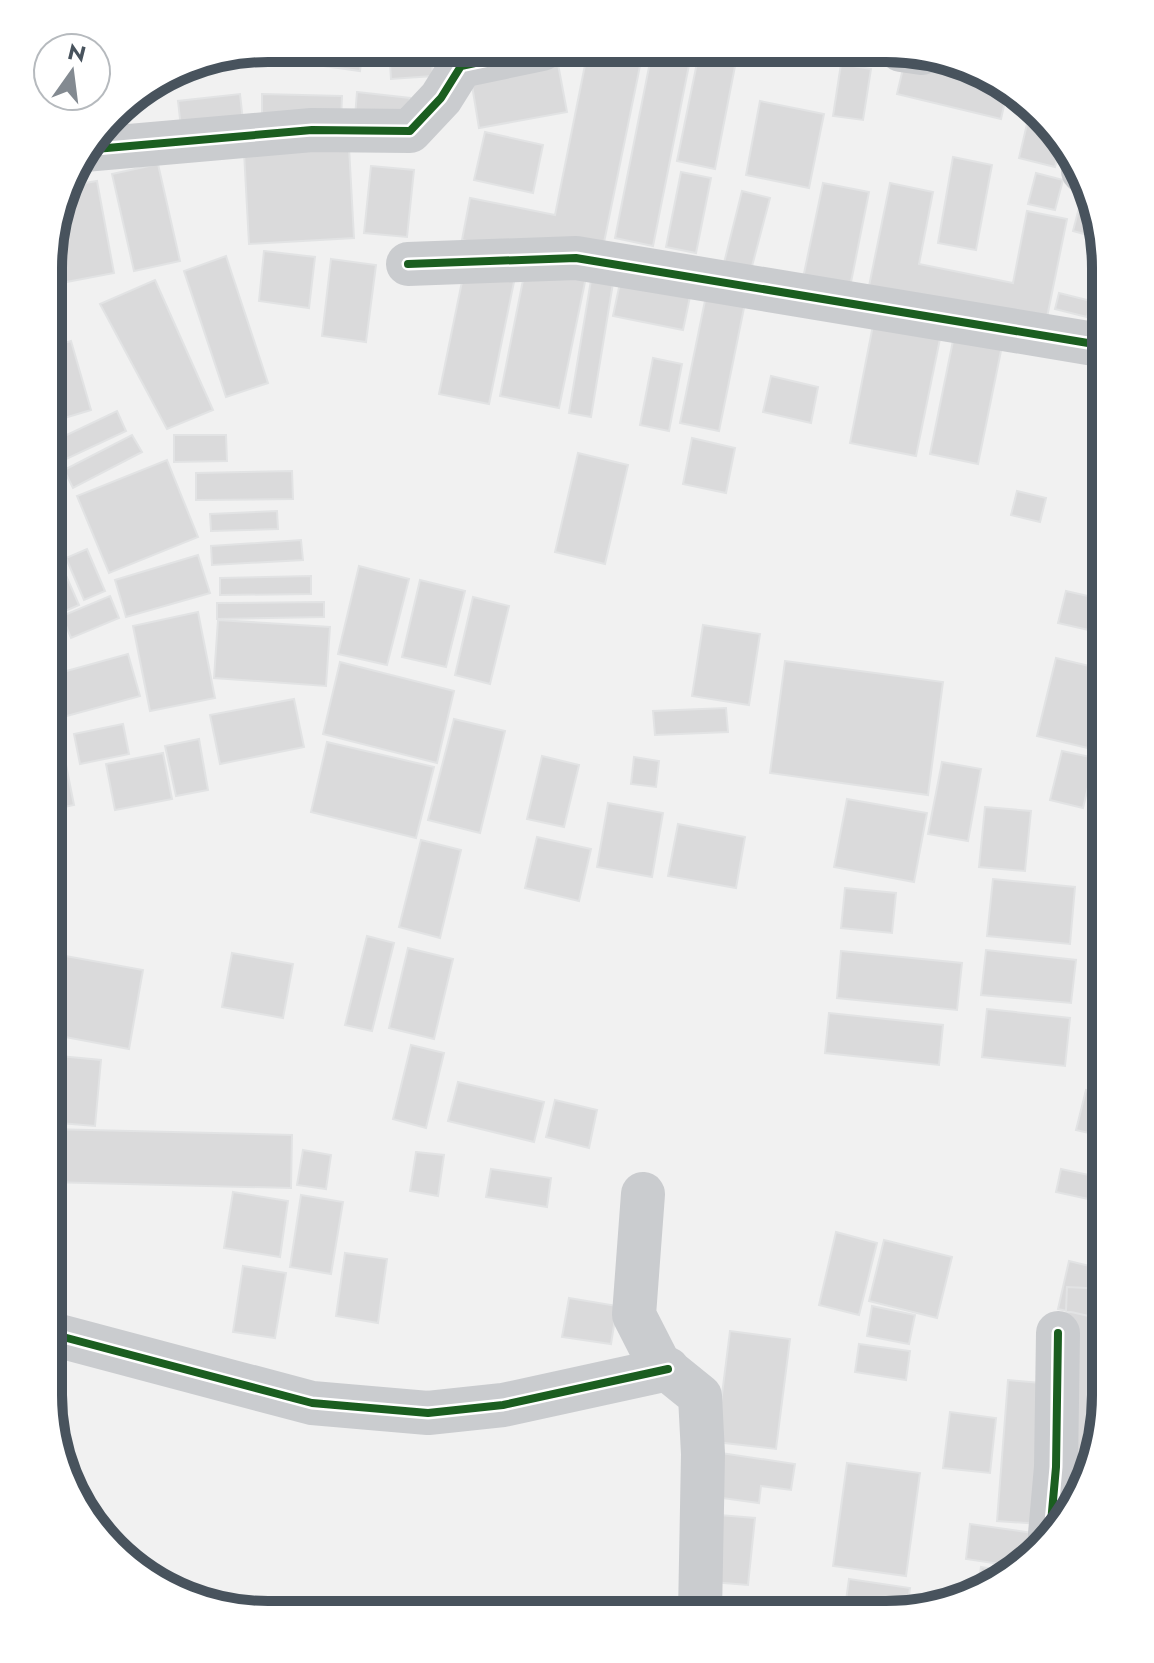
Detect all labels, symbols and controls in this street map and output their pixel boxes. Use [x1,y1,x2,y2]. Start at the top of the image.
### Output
north arrow [32,32,112,112]
text: N [64,35,89,70]

